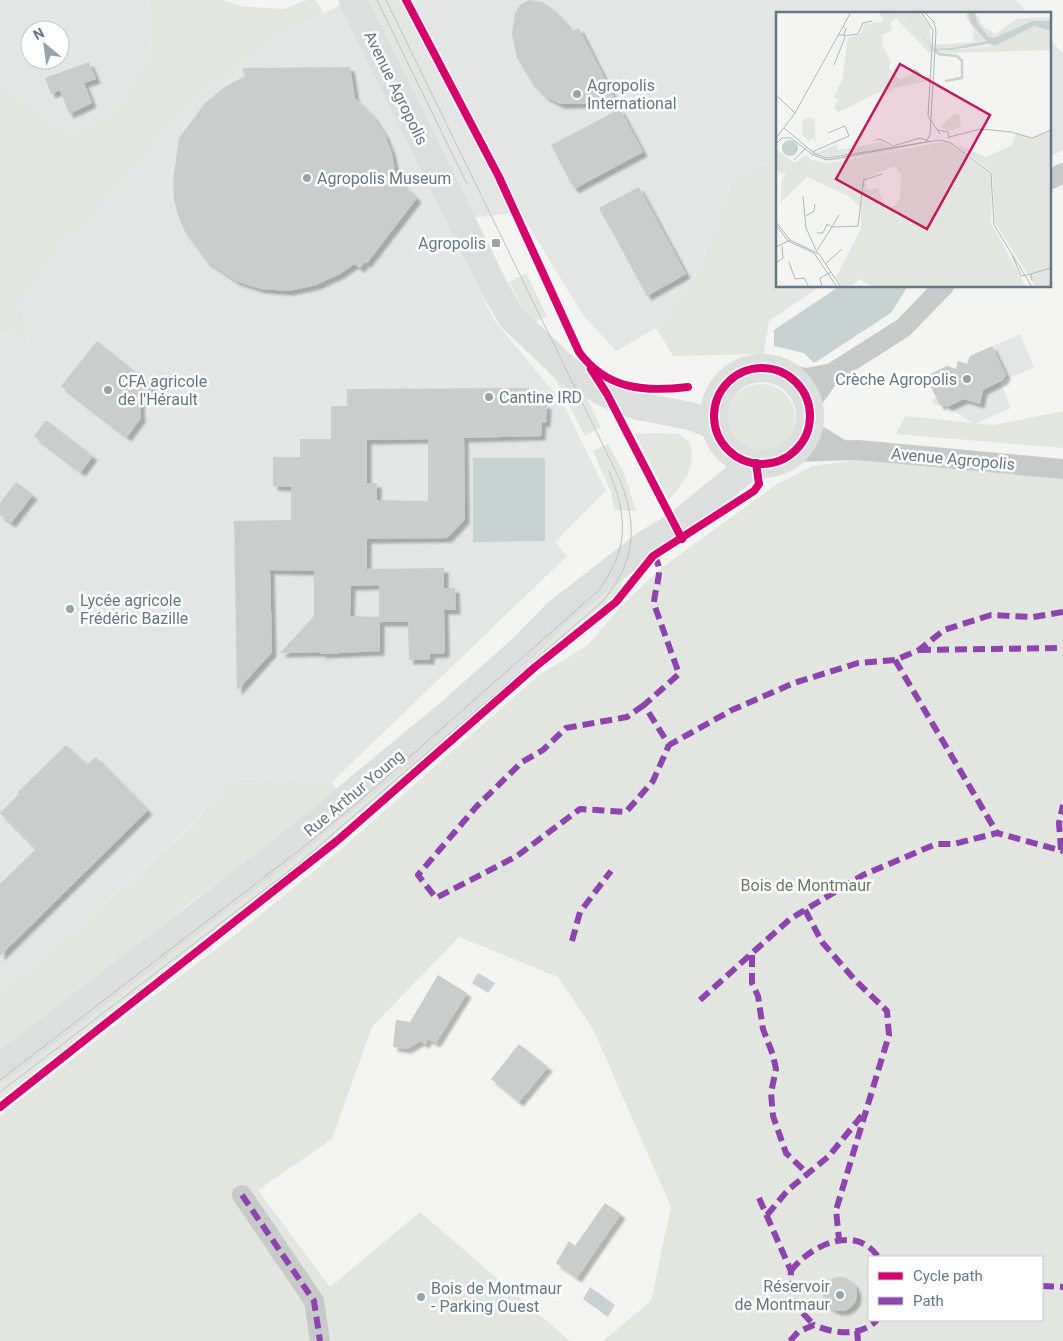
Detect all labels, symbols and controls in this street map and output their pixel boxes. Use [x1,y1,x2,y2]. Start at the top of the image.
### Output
inset map [776,12,1050,288]
north arrow [20,20,70,70]
text: N [30,24,47,43]
street label: Avenue Agropolis [360,28,432,148]
place label: Agropolis International [587,76,677,113]
marker: Agropolis International [571,88,583,100]
place label: Agropolis Museum [317,169,451,188]
marker: Agropolis Museum [301,172,313,184]
place label: Agropolis [418,234,486,253]
marker: Agropolis [490,237,502,249]
place label: Crèche Agropolis [835,370,957,389]
place label: CFA agricole de l'Hérault [118,372,207,409]
marker: Crèche Agropolis [961,373,973,385]
marker: CFA agricole de l'Hérault [102,384,114,396]
place label: Cantine IRD [499,388,582,407]
marker: Cantine IRD [483,391,495,403]
street label: Avenue Agropolis [890,444,1016,474]
place label: Lycée agricole Frédéric Bazille [80,591,188,628]
marker: Lycée agricole Frédéric Bazille [64,603,76,615]
street label: Rue Arthur Young [300,746,408,840]
park label: Bois de Montmaur [741,876,872,895]
legend [868,1256,1043,1321]
text: Cycle path [913,1267,983,1285]
place label: Réservoir de Montmaur [734,1277,831,1314]
place label: Bois de Montmaur - Parking Ouest [431,1279,562,1316]
marker: Réservoir de Montmaur [834,1289,846,1301]
marker: Bois de Montmaur - Parking Ouest [415,1291,427,1303]
text: Path [913,1292,944,1310]

